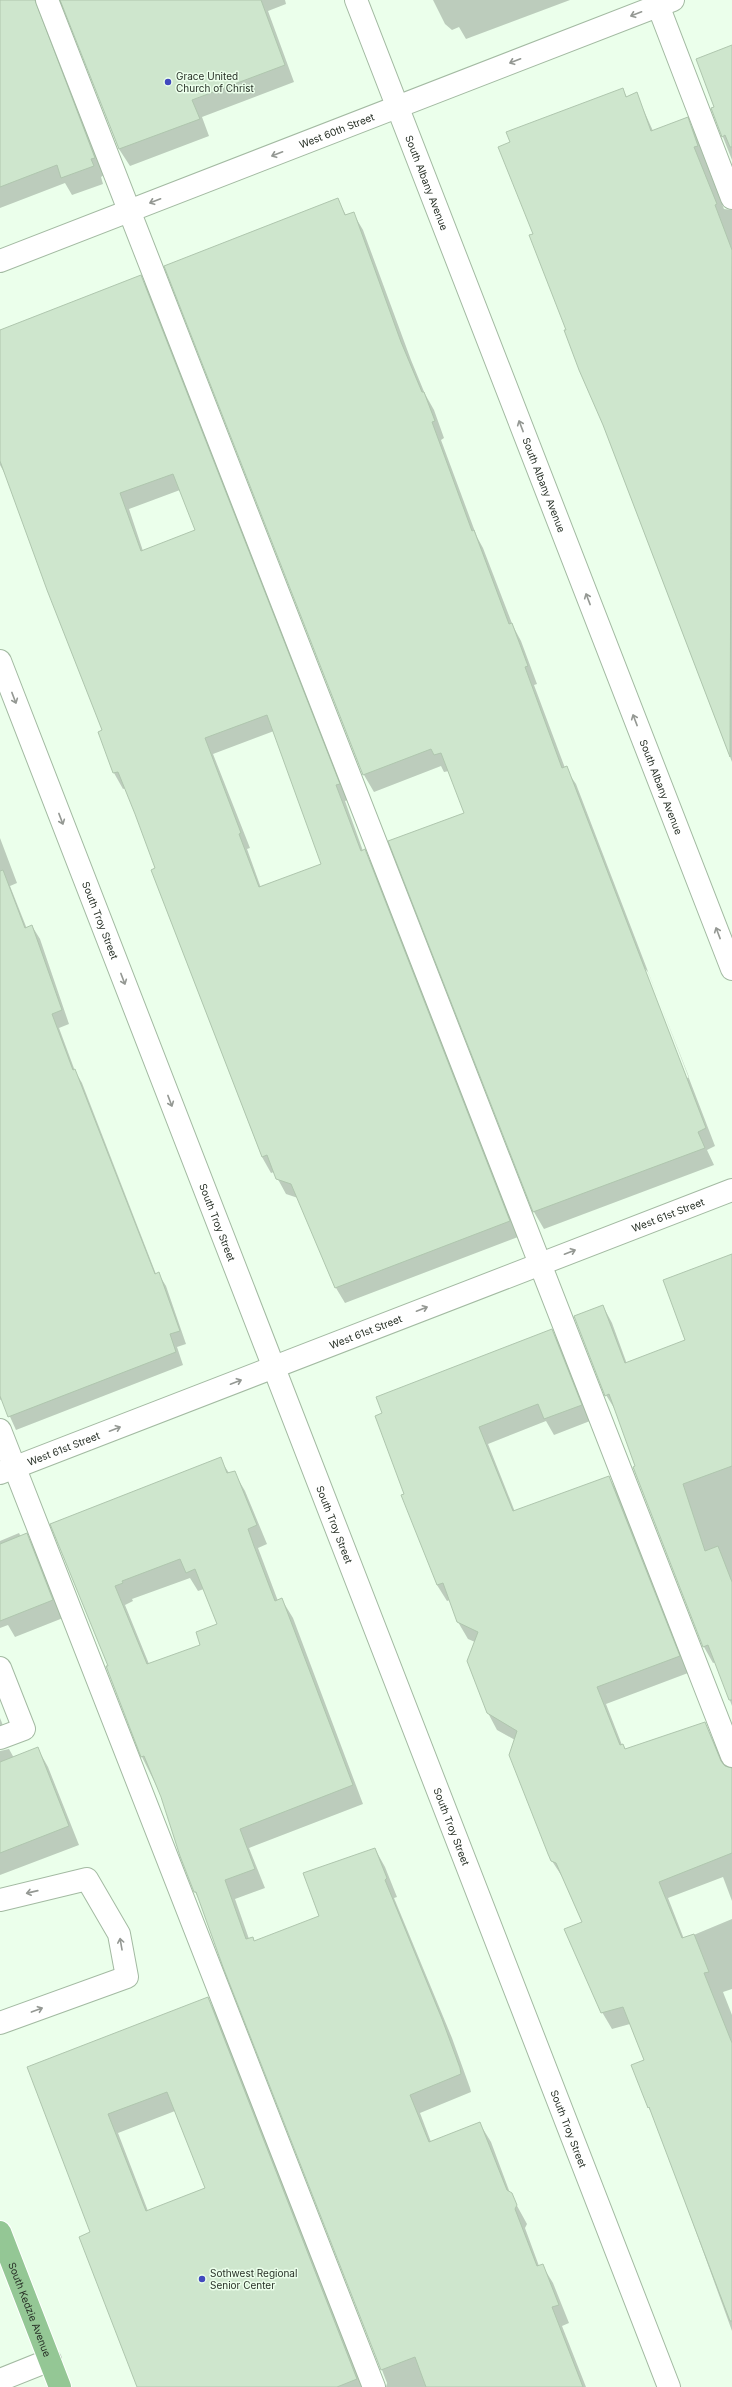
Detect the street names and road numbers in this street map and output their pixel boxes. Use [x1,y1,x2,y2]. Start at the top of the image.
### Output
street label: West 60th Street [297,110,376,150]
street label: South Albany Avenue [403,133,451,232]
street label: South Albany Avenue [520,436,568,534]
street label: South Albany Avenue [637,738,685,836]
street label: South Troy Street [80,880,121,961]
street label: South Troy Street [197,1182,238,1264]
street label: West 61st Street [630,1195,706,1234]
street label: West 61st Street [328,1312,404,1351]
street label: West 61st Street [26,1429,102,1468]
street label: South Troy Street [314,1484,355,1566]
street label: South Troy Street [431,1786,472,1868]
street label: South Troy Street [548,2088,590,2170]
street label: South Kedzie Avenue [6,2260,54,2359]

